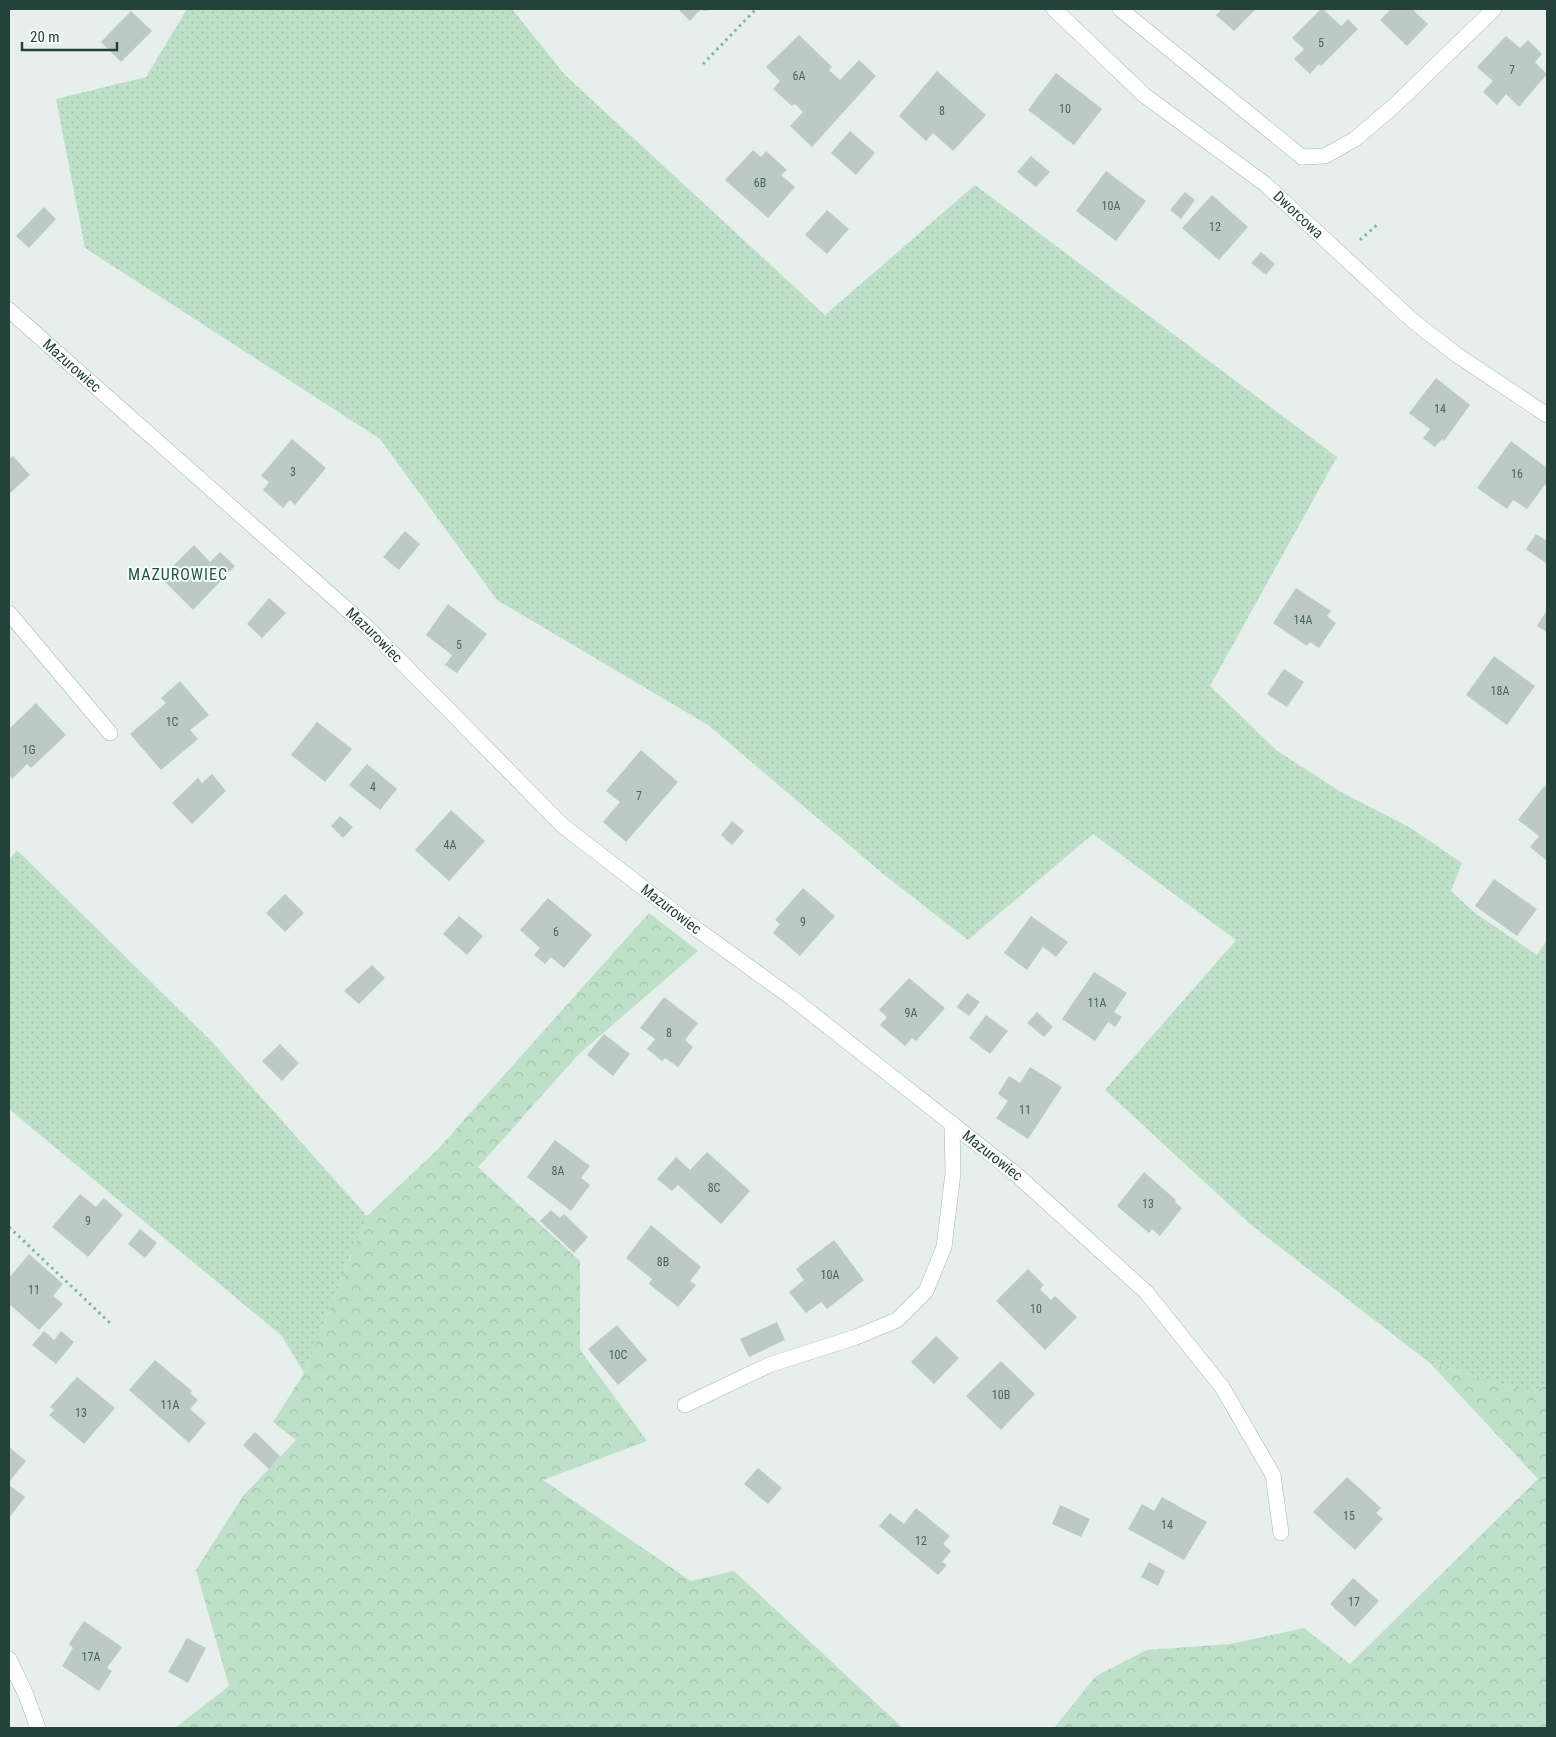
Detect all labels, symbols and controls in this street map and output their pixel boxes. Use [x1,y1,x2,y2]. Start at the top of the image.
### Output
scale bar [22,20,118,52]
text: 20 m [30,28,60,46]
house number: 5 [1318,36,1324,50]
house number: 7 [1509,63,1515,77]
house number: 6A [793,69,806,83]
house number: 10 [1059,102,1071,116]
house number: 8 [939,104,945,118]
house number: 6B [754,176,766,190]
street label: Dworcowa [1270,187,1327,242]
house number: 10A [1102,199,1120,213]
house number: 12 [1209,220,1221,234]
street label: Mazurowiec [39,335,105,396]
house number: 14 [1434,402,1446,416]
house number: 3 [290,465,296,479]
house number: 16 [1511,467,1523,481]
district label: MAZUROWIEC [128,565,228,584]
street label: Mazurowiec [342,604,406,667]
house number: 14A [1294,613,1312,627]
house number: 5 [456,638,462,652]
house number: 18A [1491,684,1509,698]
house number: 1C [166,715,179,729]
house number: 1G [22,743,36,757]
house number: 4 [370,780,376,794]
house number: 7 [636,789,642,803]
house number: 4A [444,838,457,852]
street label: Mazurowiec [637,880,705,938]
house number: 9 [800,915,806,929]
house number: 6 [553,925,559,939]
house number: 11A [1088,996,1106,1010]
house number: 9A [905,1006,918,1020]
house number: 8 [666,1026,672,1040]
house number: 11 [1019,1103,1031,1117]
street label: Mazurowiec [959,1127,1026,1185]
house number: 8A [552,1164,565,1178]
house number: 8C [708,1181,721,1195]
house number: 13 [1142,1197,1154,1211]
house number: 9 [85,1214,91,1228]
house number: 8B [657,1255,669,1269]
house number: 10A [821,1268,839,1282]
house number: 11 [28,1283,40,1297]
house number: 10 [1030,1302,1042,1316]
house number: 10C [609,1348,628,1362]
house number: 10B [992,1388,1010,1402]
house number: 11A [161,1398,179,1412]
house number: 13 [75,1406,87,1420]
house number: 15 [1343,1509,1355,1523]
house number: 14 [1161,1518,1173,1532]
house number: 12 [915,1534,927,1548]
house number: 17 [1348,1595,1360,1609]
house number: 17A [82,1650,100,1664]

